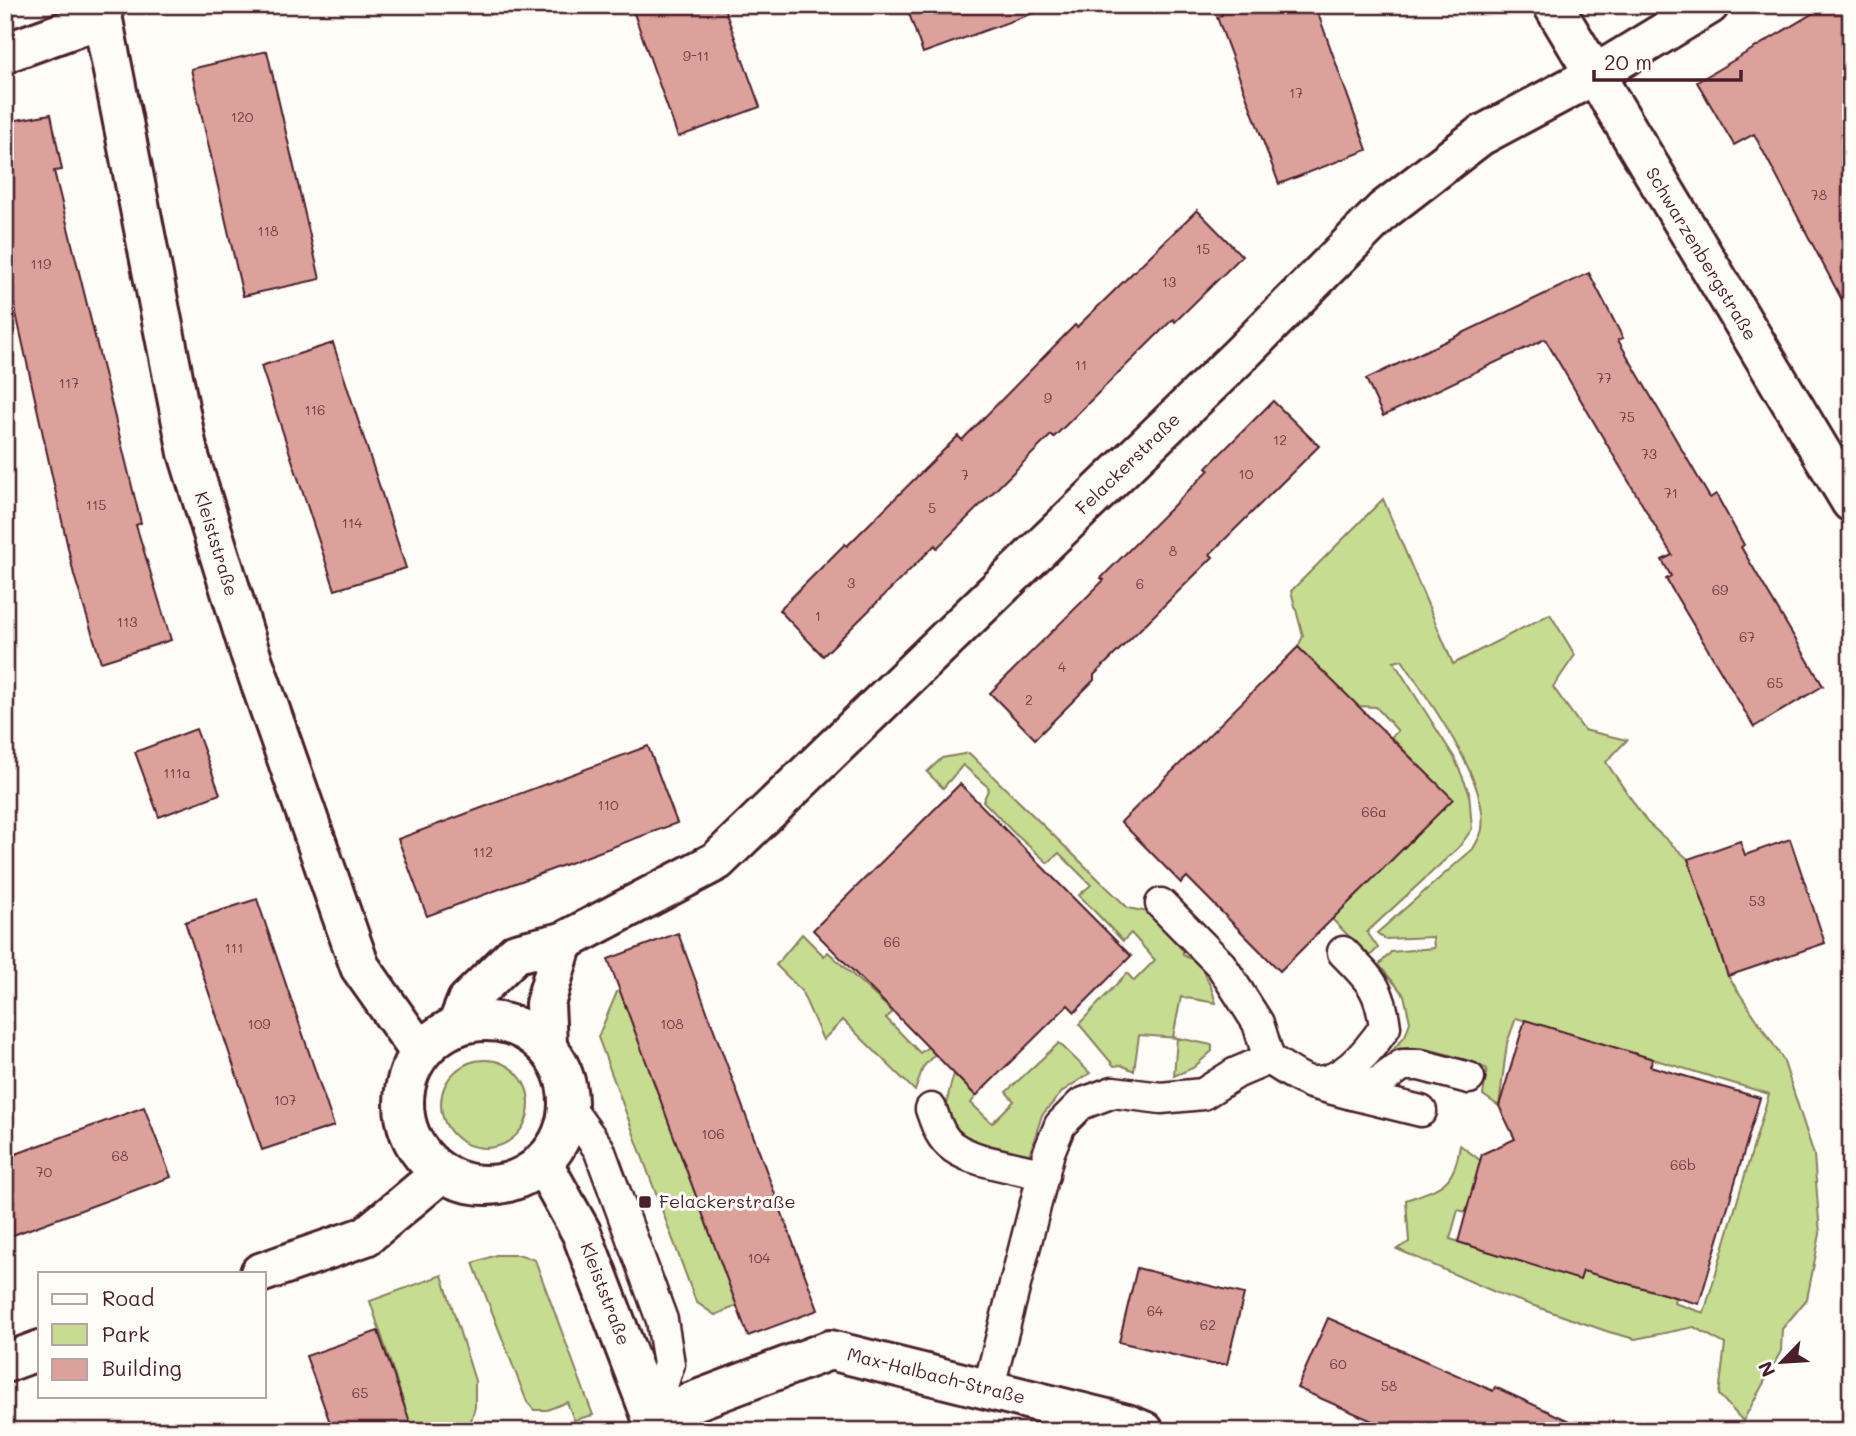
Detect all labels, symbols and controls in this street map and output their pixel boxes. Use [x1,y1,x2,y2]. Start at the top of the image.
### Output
scale bar [1594,38,1741,82]
house number: 9-11 [683,46,709,65]
text: 20 m [1604,48,1652,75]
house number: 17 [1289,83,1303,102]
house number: 120 [231,107,254,126]
street label: Schwarzenbergstraße [1641,163,1763,344]
house number: 78 [1811,185,1827,204]
house number: 118 [258,221,279,240]
house number: 15 [1196,239,1210,258]
house number: 119 [31,254,51,273]
house number: 13 [1162,272,1176,291]
house number: 11 [1075,355,1087,374]
house number: 77 [1596,368,1612,387]
house number: 117 [59,373,79,392]
house number: 9 [1044,388,1052,407]
house number: 116 [305,400,325,419]
street label: Felackerstraße [1070,407,1185,519]
house number: 75 [1619,407,1635,426]
house number: 12 [1273,430,1287,449]
house number: 73 [1641,444,1657,463]
house number: 10 [1239,464,1254,483]
house number: 7 [961,465,969,484]
house number: 71 [1664,483,1678,502]
street label: Kleiststraße [190,488,244,599]
house number: 115 [86,495,106,514]
house number: 5 [928,498,936,517]
house number: 114 [342,513,363,532]
house number: 8 [1169,541,1177,560]
house number: 3 [847,573,855,592]
house number: 6 [1136,574,1144,593]
house number: 69 [1712,580,1728,599]
house number: 1 [815,606,821,625]
house number: 113 [117,612,137,631]
house number: 67 [1739,627,1755,646]
house number: 4 [1058,657,1067,676]
house number: 65 [1767,673,1783,692]
house number: 2 [1025,690,1033,709]
house number: 111a [163,763,191,782]
house number: 110 [597,795,619,814]
house number: 66a [1361,802,1387,821]
house number: 112 [473,842,493,861]
house number: 53 [1749,891,1765,910]
house number: 66 [884,932,900,951]
house number: 111 [225,938,243,957]
house number: 109 [247,1014,271,1033]
house number: 108 [660,1014,684,1033]
house number: 107 [274,1090,297,1109]
house number: 106 [701,1124,725,1143]
house number: 68 [112,1146,128,1165]
house number: 66b [1670,1155,1696,1174]
house number: 70 [36,1162,53,1181]
place label: Felackerstraße [659,1189,796,1213]
marker: Felackerstraße [637,1194,653,1210]
street label: Kleiststraße [575,1239,637,1348]
house number: 104 [747,1248,771,1267]
legend [38,1272,266,1398]
text: Road [102,1284,154,1311]
house number: 64 [1147,1301,1164,1320]
house number: 62 [1200,1315,1216,1334]
text: Park [102,1320,150,1347]
north arrow [1748,1328,1818,1398]
street label: Max-Halbach-Straße [845,1341,1028,1409]
text: Building [102,1354,182,1381]
house number: 60 [1329,1354,1347,1373]
text: N [1752,1358,1781,1381]
house number: 58 [1381,1376,1397,1395]
house number: 65 [352,1383,368,1402]

